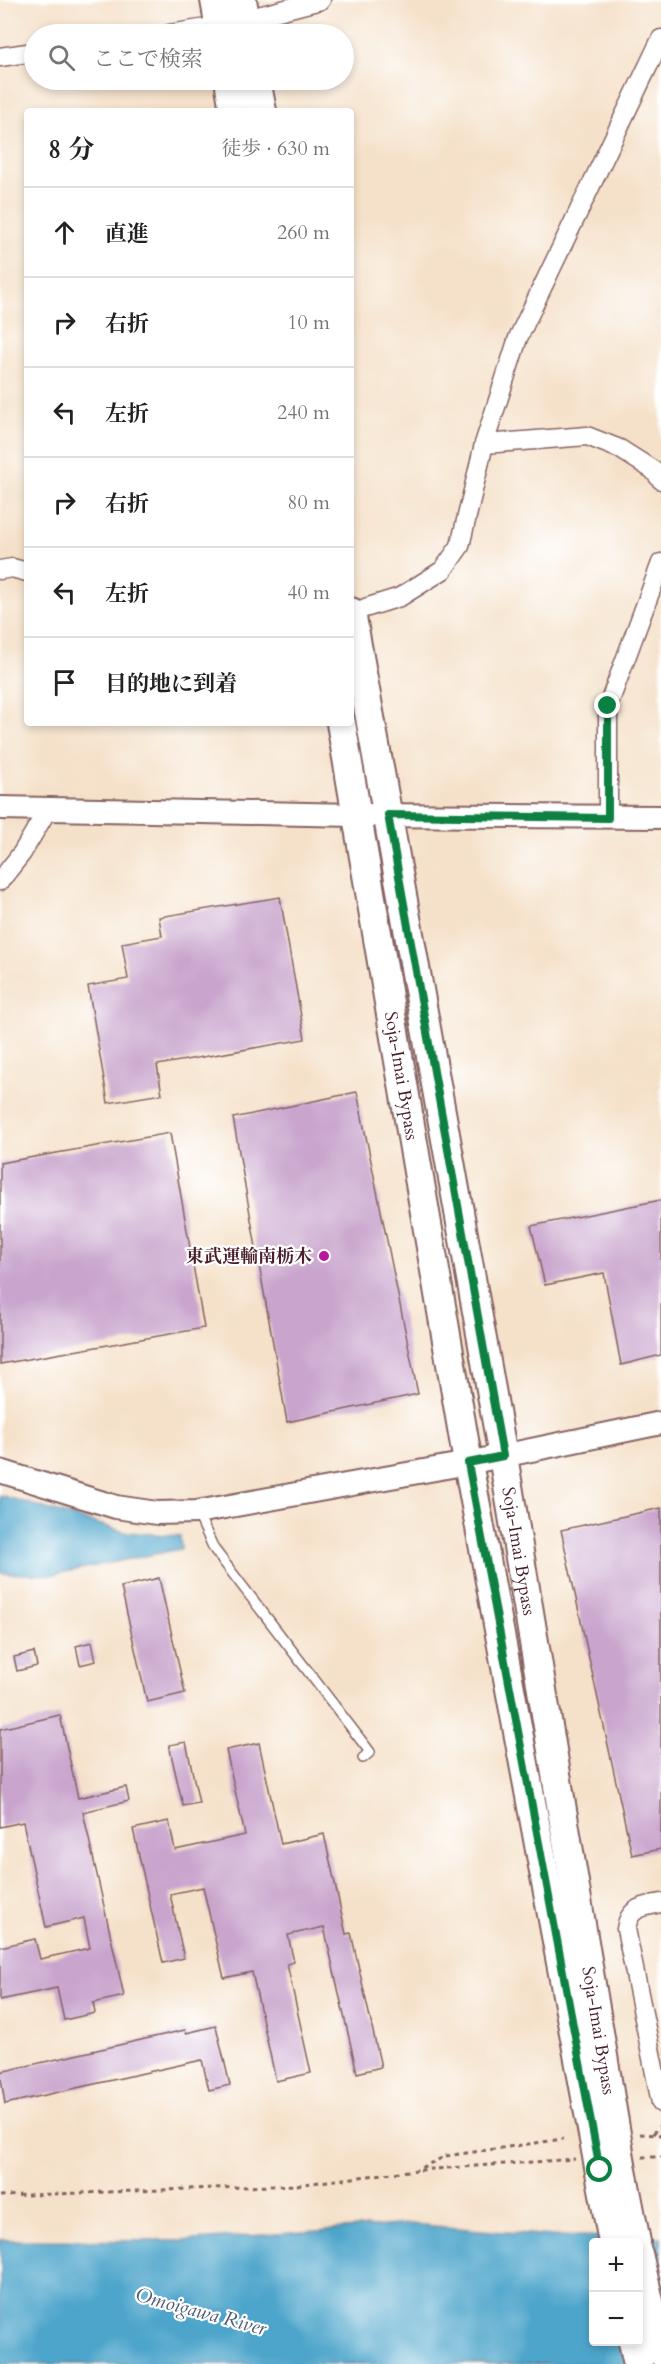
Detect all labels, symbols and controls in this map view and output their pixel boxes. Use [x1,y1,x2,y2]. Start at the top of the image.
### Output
search box [24,24,354,90]
icon: search [45,41,78,74]
text: ここで検索 [93,44,203,74]
text: 8 分 [48,132,94,167]
text: 徒歩 · 630 m [221,135,330,162]
icon: ahead [48,216,81,249]
text: 直進 [105,219,149,249]
text: 260 m [277,219,330,246]
icon: right [48,306,81,339]
text: 右折 [105,309,149,339]
text: 10 m [287,309,330,336]
icon: left [48,396,81,429]
text: 左折 [105,399,149,429]
text: 240 m [277,399,330,426]
icon: right [48,486,81,519]
text: 右折 [105,489,149,519]
text: 80 m [287,489,330,516]
icon: left [48,576,81,609]
text: 左折 [105,579,149,609]
text: 40 m [287,579,330,606]
icon: arrive [48,666,81,699]
text: 目的地に到着 [105,669,237,699]
route end [594,692,620,718]
street label: Soja-Imai Bypass [378,1010,424,1142]
place label: 東武運輸南栃木 [186,1244,312,1269]
marker: 東武運輸南栃木 [317,1249,331,1263]
street label: Soja-Imai Bypass [495,1485,541,1617]
street label: Soja-Imai Bypass [575,1964,621,2097]
route start [586,2156,612,2182]
map controls [589,2238,643,2346]
button: + [589,2238,643,2292]
water label: Omoigawa River [132,2281,271,2342]
button: − [589,2292,643,2346]

